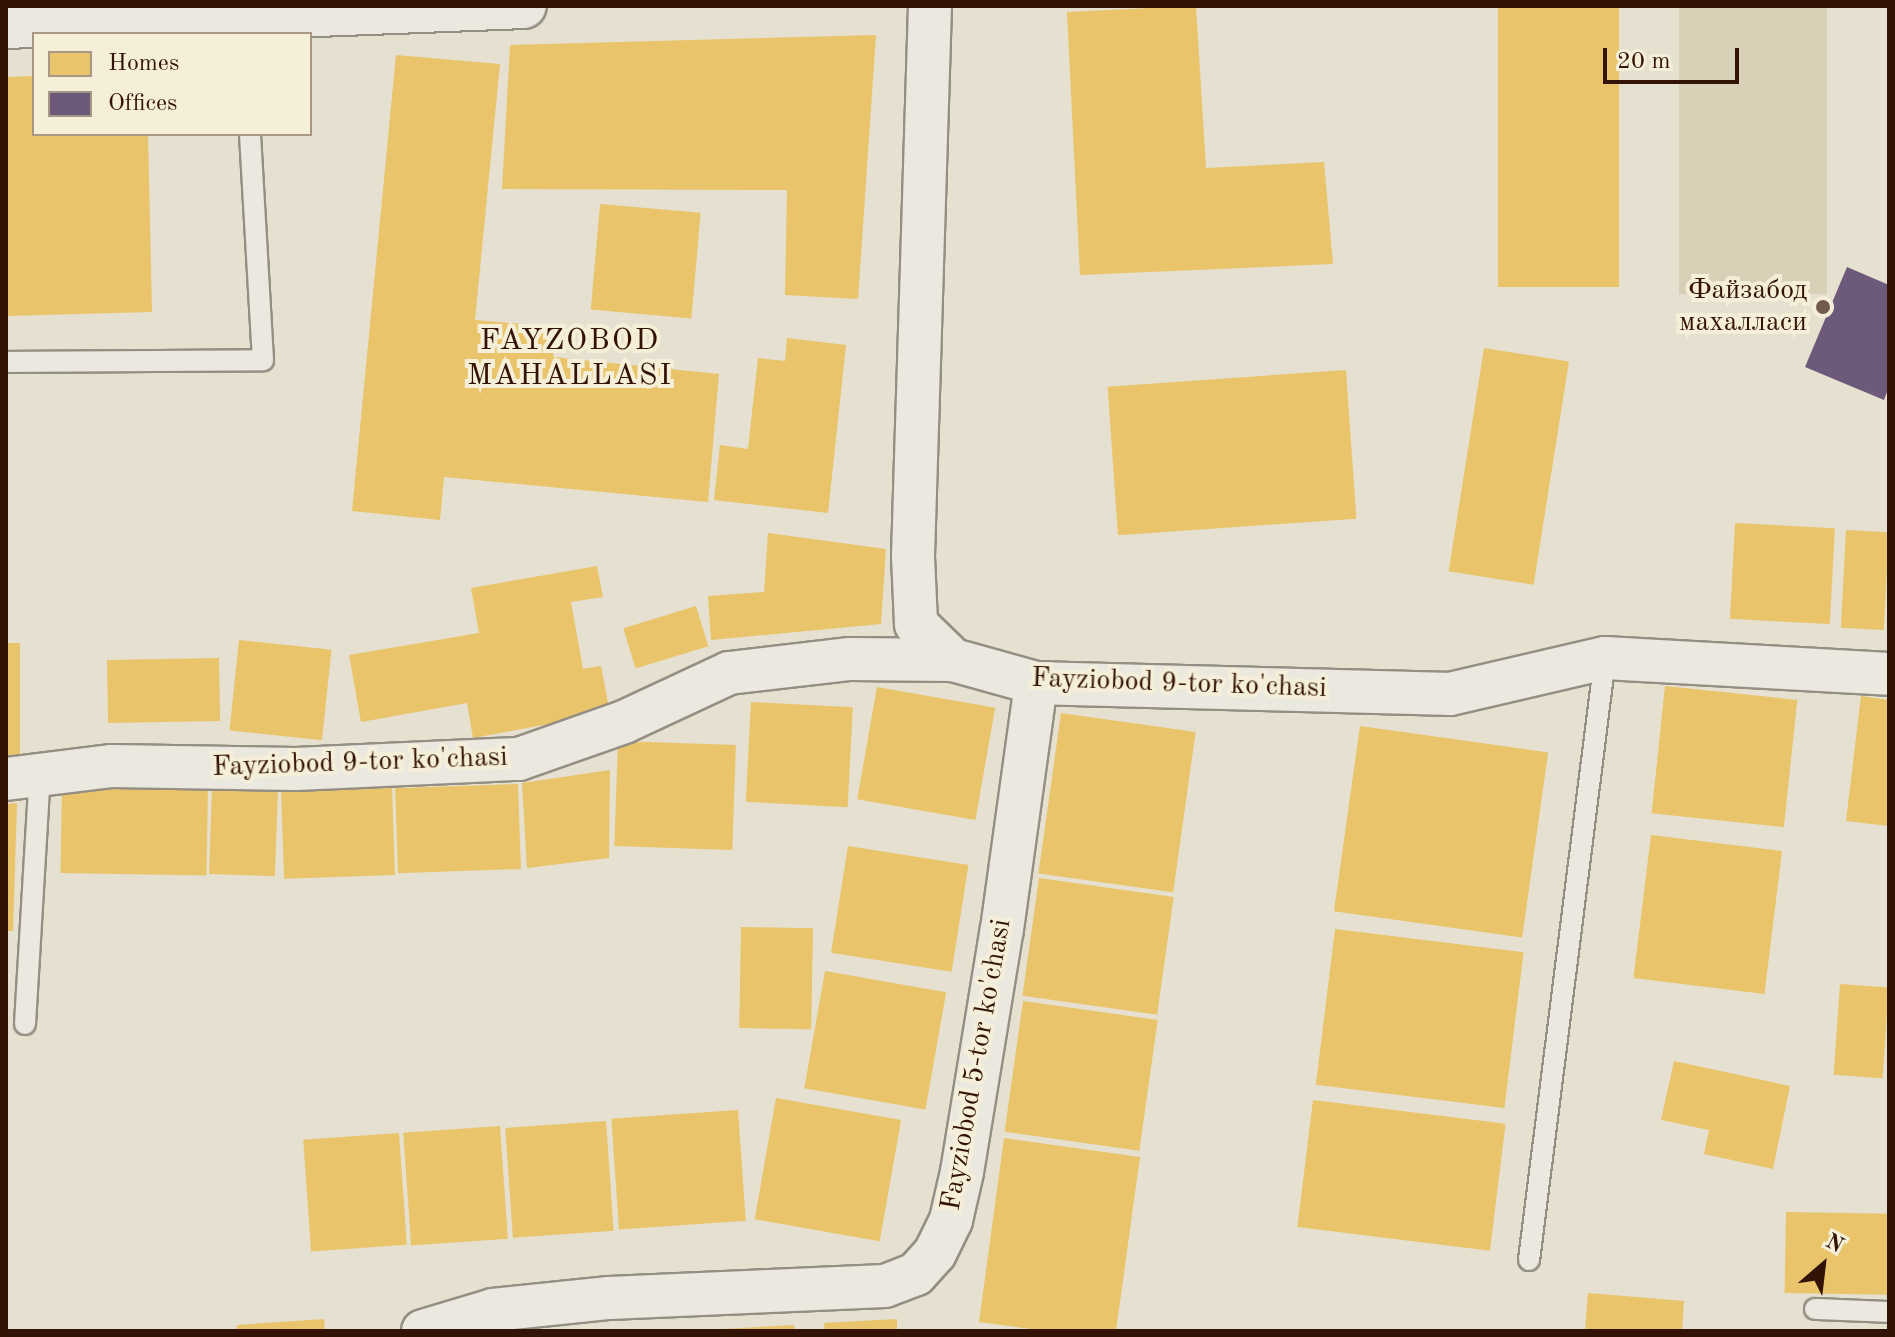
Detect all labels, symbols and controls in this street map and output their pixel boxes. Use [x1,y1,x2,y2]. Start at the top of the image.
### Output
legend [32,32,312,136]
scale bar [1607,32,1743,82]
text: 20 m [1617,50,1671,74]
text: Homes [108,52,179,76]
text: Offices [108,92,177,116]
place label: Файзабод махалласи [1679,274,1807,340]
marker: Файзабод махалласи [1814,298,1832,316]
district label: FAYZOBOD MAHALLASI [467,323,673,394]
street label: Fayziobod 9-tor ko'chasi [1031,662,1327,706]
street label: Fayziobod 9-tor ko'chasi [212,741,508,785]
street label: Fayziobod 5-tor ko'chasi [935,917,1019,1213]
north arrow [1783,1225,1863,1305]
text: N [1822,1230,1847,1257]

